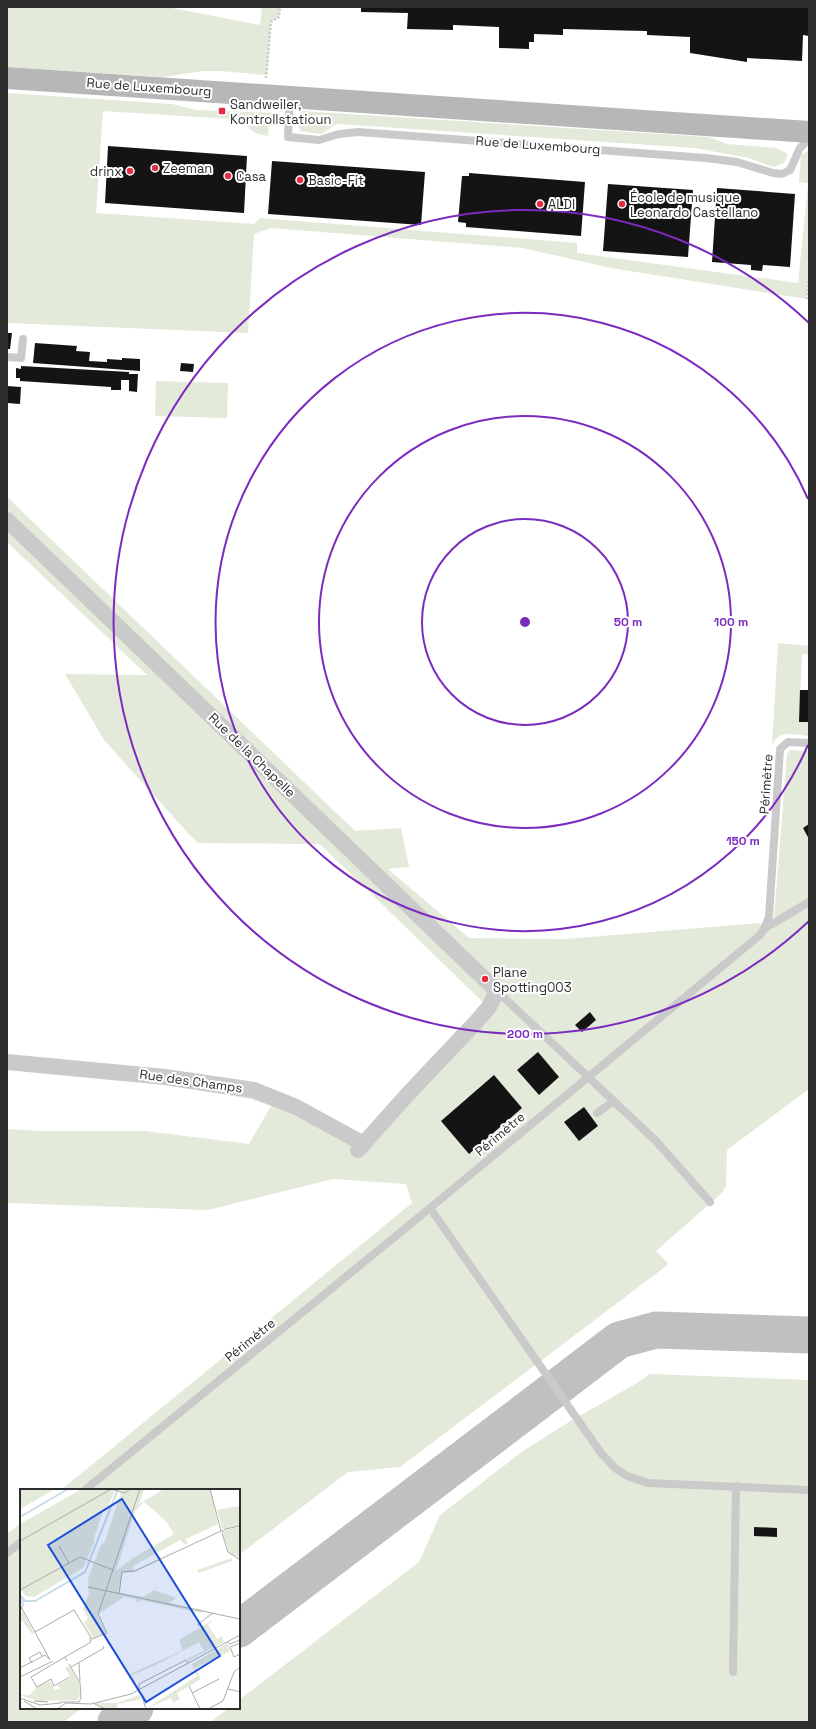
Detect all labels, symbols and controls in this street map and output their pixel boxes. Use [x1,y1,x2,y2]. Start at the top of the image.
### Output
street label: Rue de Luxembourg [86,74,212,100]
place label: Sandweiler, Kontrollstatioun [230,96,331,128]
marker: Sandweiler, Kontrollstatioun [217,106,227,116]
street label: Rue de Luxembourg [475,132,601,158]
place label: Zeeman [163,160,212,177]
place label: drinx [90,163,122,180]
marker: Zeeman [150,163,160,173]
marker: drinx [125,166,135,176]
place label: Casa [236,168,267,185]
marker: Casa [223,171,233,181]
place label: Basic-Fit [308,172,364,189]
marker: Basic-Fit [295,175,305,185]
place label: École de musique Leonardo Castellano [630,189,758,221]
place label: ALDI [548,196,575,213]
marker: ALDI [535,199,545,209]
marker: École de musique Leonardo Castellano [617,199,627,209]
text: 50 m [614,614,642,630]
text: 100 m [714,614,748,630]
centre of rings [518,615,532,629]
street label: Rue de la Chapelle [205,709,299,801]
street label: Périmètre [755,753,777,815]
text: 150 m [726,833,760,849]
place label: Plane Spotting003 [493,964,572,996]
marker: Plane Spotting003 [480,974,490,984]
text: 200 m [507,1026,543,1042]
street label: Rue des Champs [138,1065,244,1097]
street label: Périmètre [471,1108,529,1160]
street label: Périmètre [221,1314,279,1366]
inset map [20,1489,240,1709]

